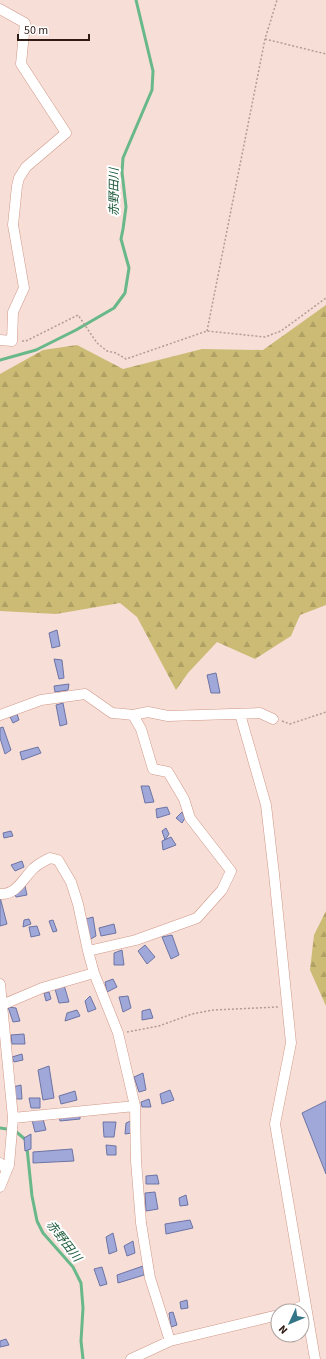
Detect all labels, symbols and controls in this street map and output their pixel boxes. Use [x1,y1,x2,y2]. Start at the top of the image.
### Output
scale bar [18,16,89,42]
text: 50 m [24,22,48,39]
water label: 赤野田川 [106,166,123,216]
water label: 赤野田川 [42,1217,86,1267]
north arrow [270,1303,310,1343]
text: N [275,1322,291,1337]

